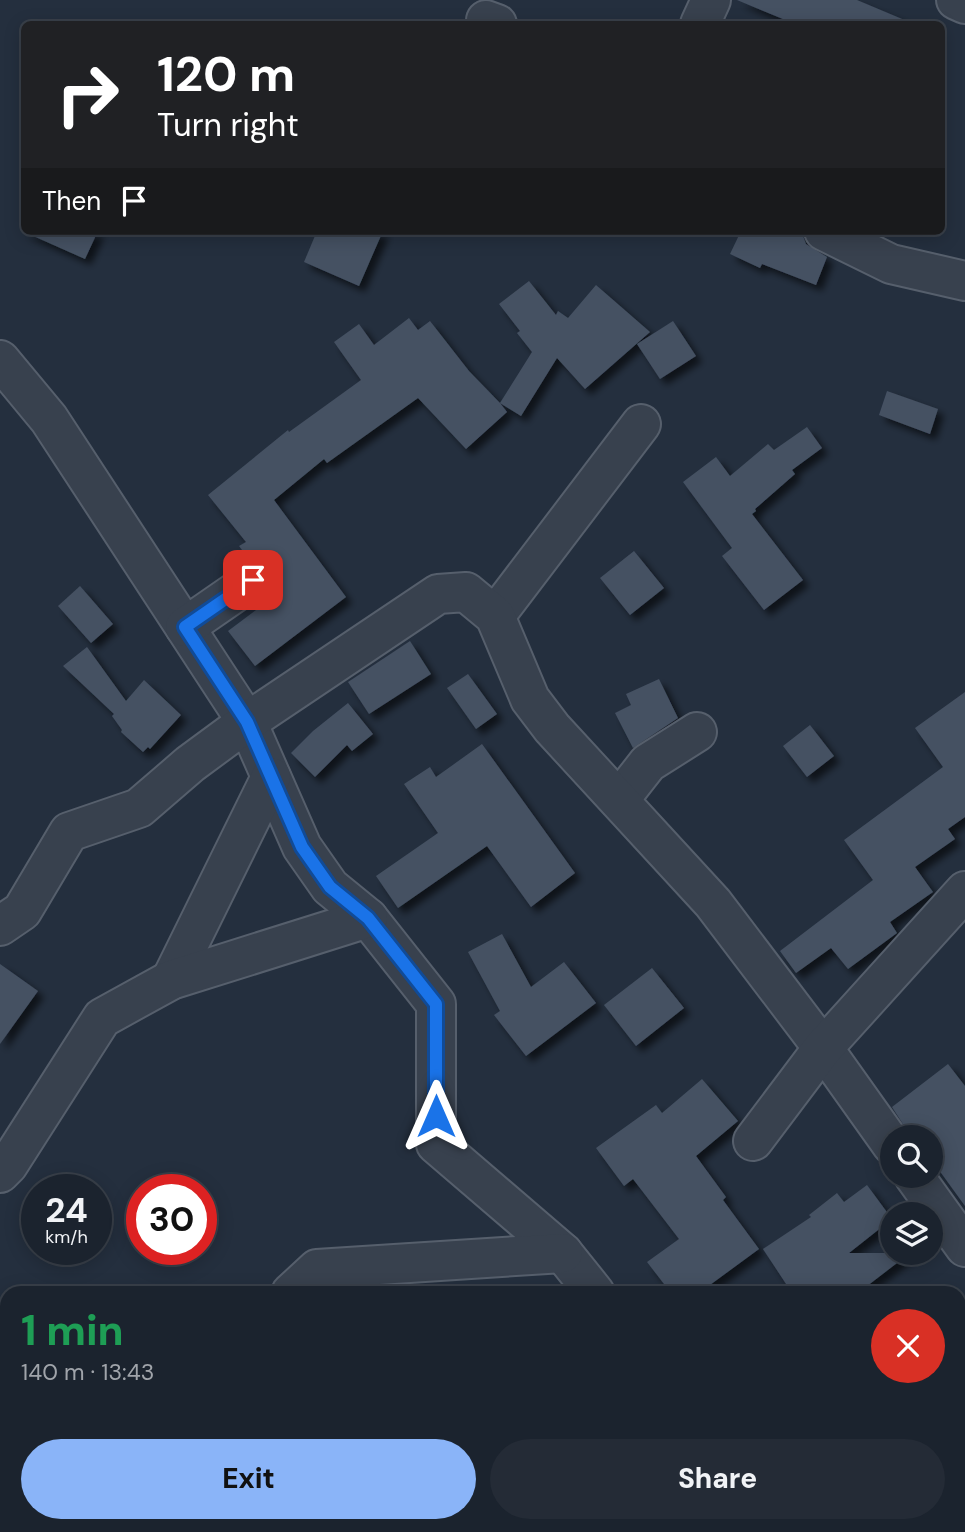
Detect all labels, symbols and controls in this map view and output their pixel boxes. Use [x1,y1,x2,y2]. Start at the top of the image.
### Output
text: 120 m [157,42,295,106]
icon: right [42,49,133,140]
text: Turn right [157,104,299,146]
icon: arrive [115,182,153,220]
text: Then [42,184,101,218]
pin [223,550,283,610]
icon: arrive [234,561,272,599]
position arrow [399,1079,473,1153]
map controls [880,1125,943,1265]
button: search [880,1125,943,1188]
speed limit sign: 30 [126,1174,217,1265]
text: 24 [45,1187,88,1233]
button: layers [880,1202,943,1265]
text: km/h [45,1225,88,1249]
text: 1 min [21,1303,124,1358]
button: close [871,1309,945,1383]
text: 140 m · 13:43 [21,1357,154,1387]
button: Exit [21,1439,476,1519]
button: Share [490,1439,945,1519]

